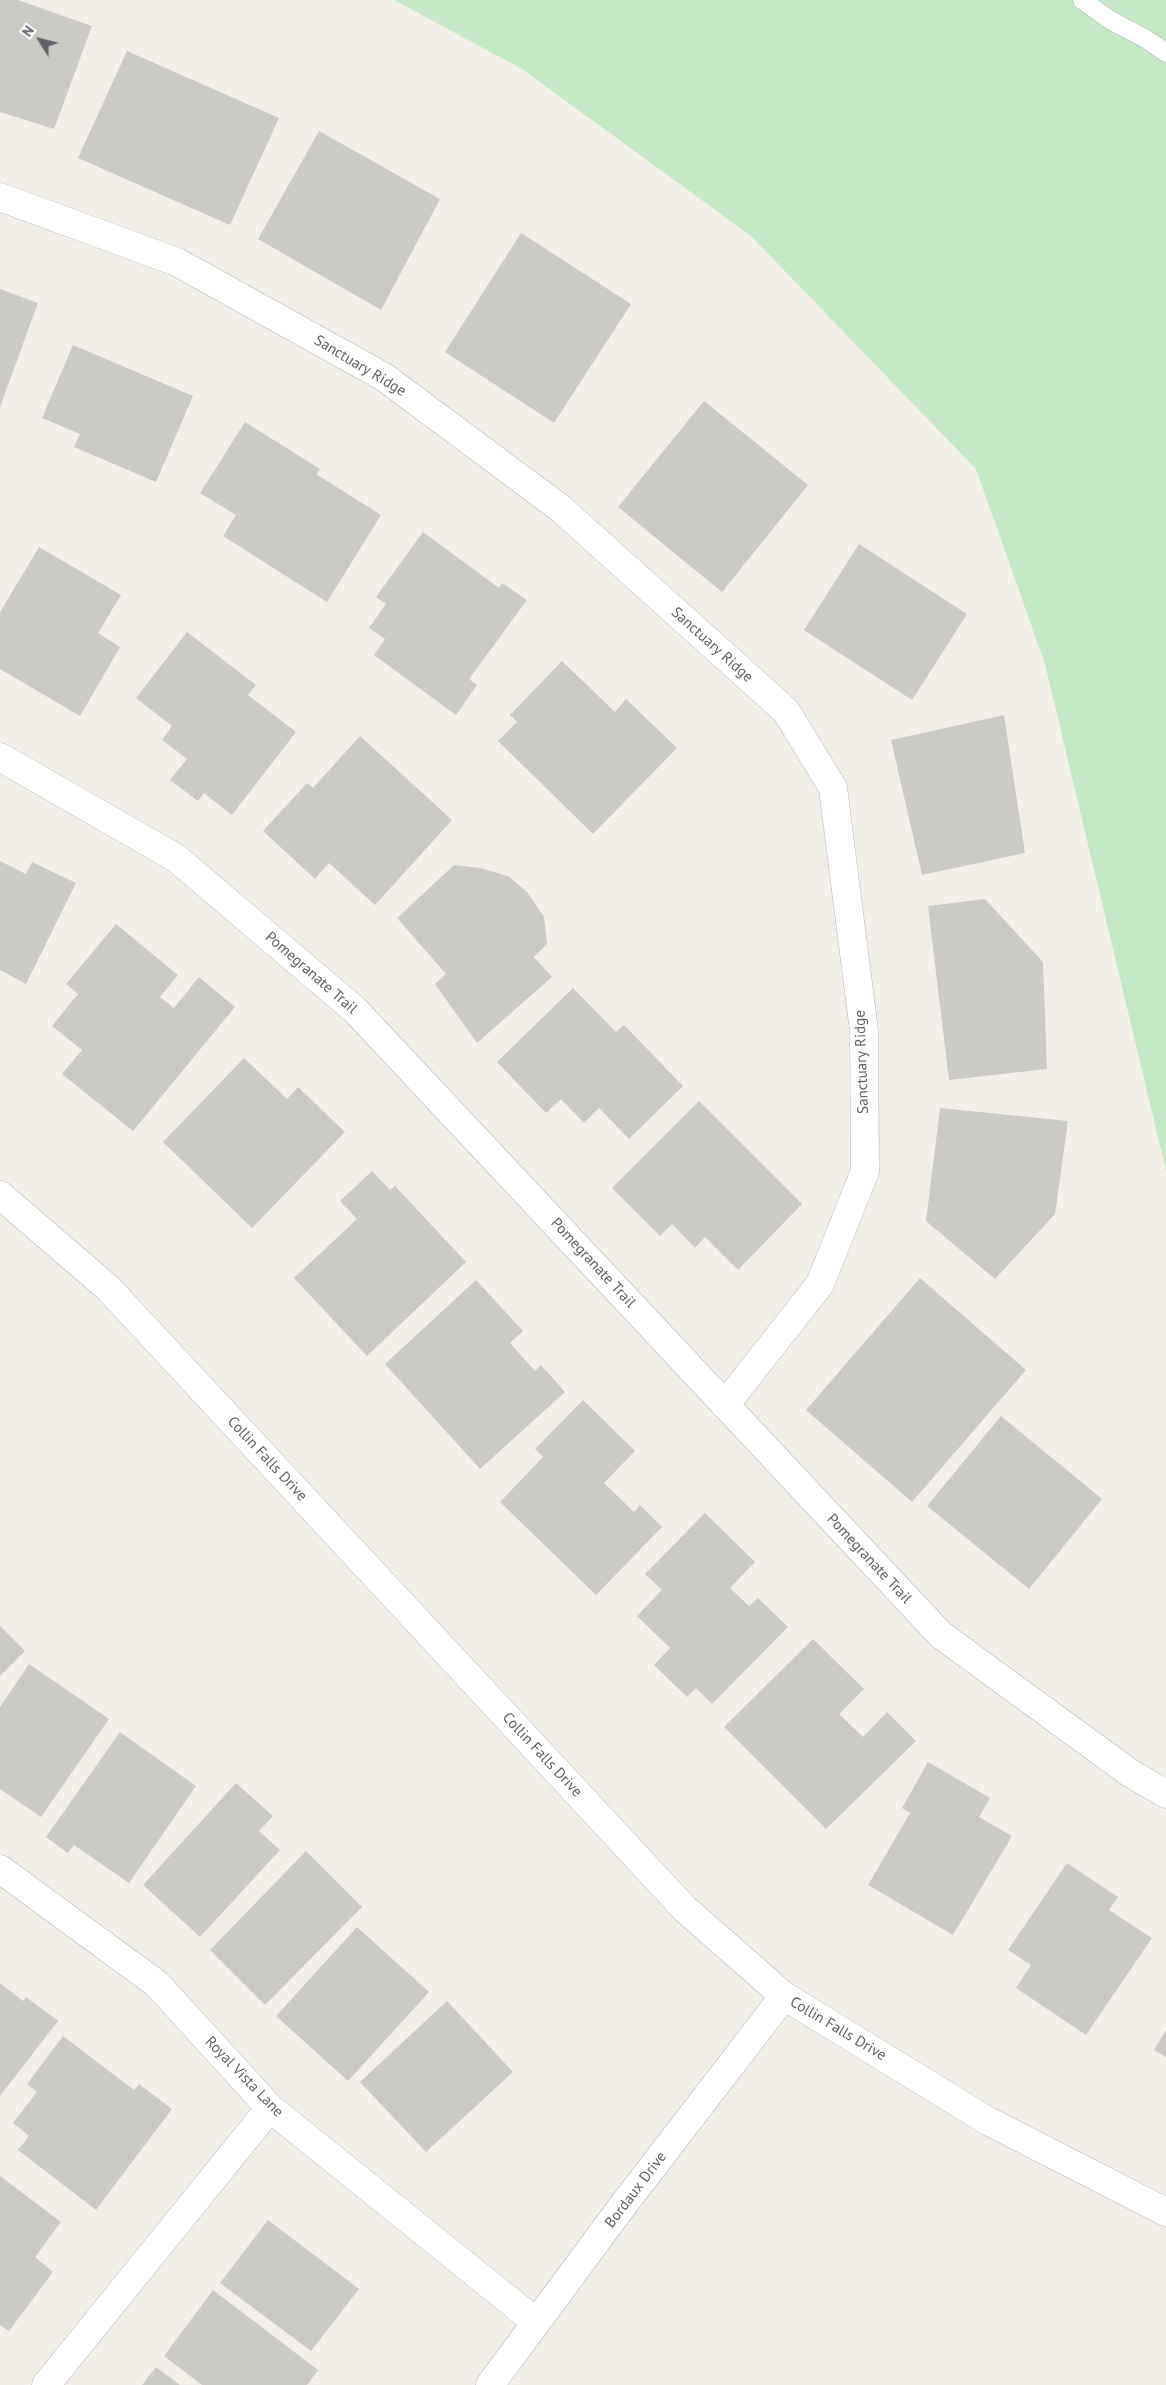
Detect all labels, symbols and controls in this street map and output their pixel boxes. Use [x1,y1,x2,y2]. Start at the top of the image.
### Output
north arrow [15,15,65,65]
text: N [18,22,38,40]
street label: Sanctuary Ridge [311,332,409,400]
street label: Sanctuary Ridge [667,604,757,686]
street label: Pomegranate Trail [261,928,361,1018]
street label: Sanctuary Ridge [851,1010,873,1114]
street label: Pomegranate Trail [547,1214,639,1312]
street label: Collin Falls Drive [223,1413,311,1505]
street label: Pomegranate Trail [823,1510,915,1608]
street label: Collin Falls Drive [498,1709,586,1801]
street label: Collin Falls Drive [787,1993,889,2065]
street label: Royal Vista Lane [201,2033,287,2121]
street label: Bordaux Drive [601,2148,671,2232]

